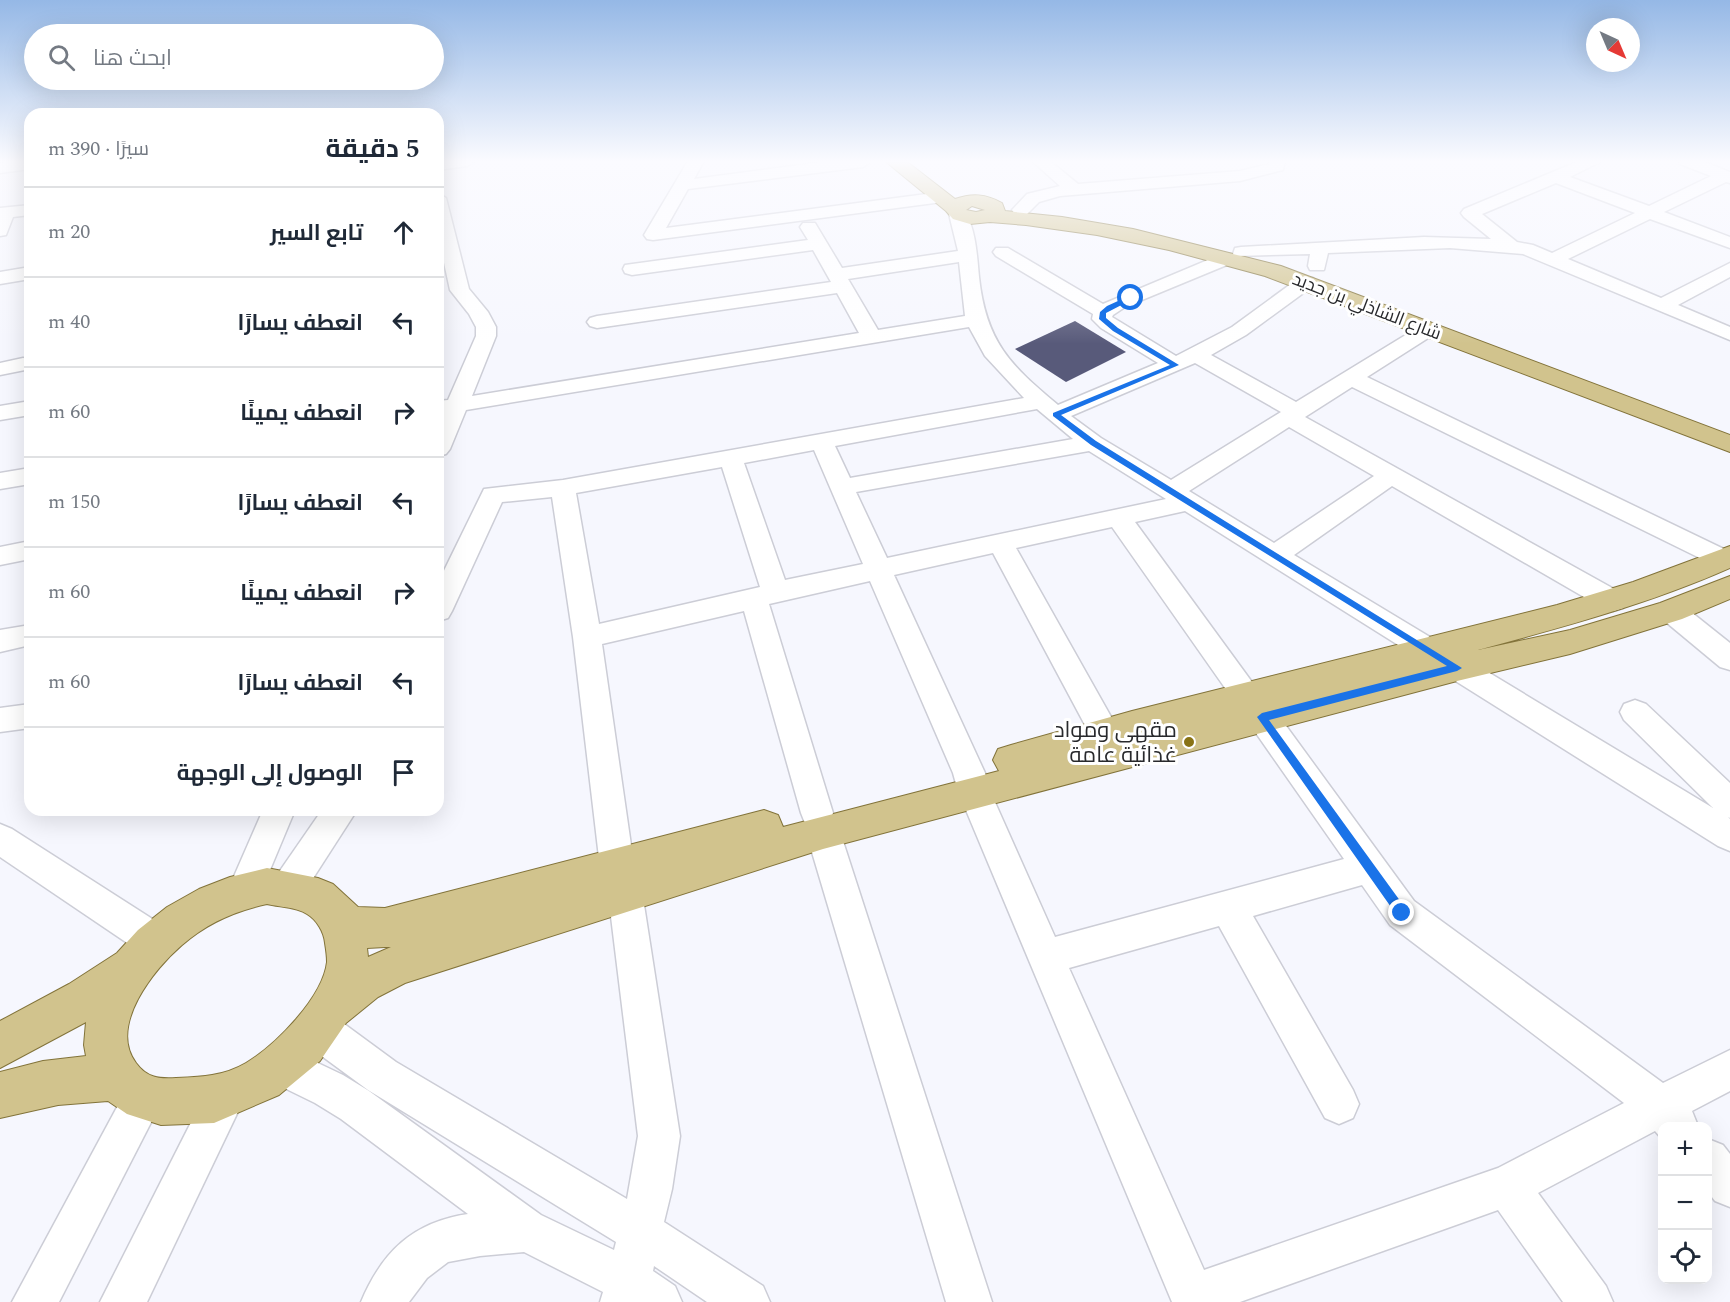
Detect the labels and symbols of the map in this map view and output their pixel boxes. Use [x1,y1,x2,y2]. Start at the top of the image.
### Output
north arrow [1586,18,1640,72]
street label: شارع الشاذلي بن جديد [1288,266,1445,347]
route start [1117,284,1143,310]
place label: مقهى ومواد غذائية عامة [1054,714,1177,772]
marker: مقهى ومواد غذائية عامة [1182,735,1196,749]
route end [1388,899,1414,925]

